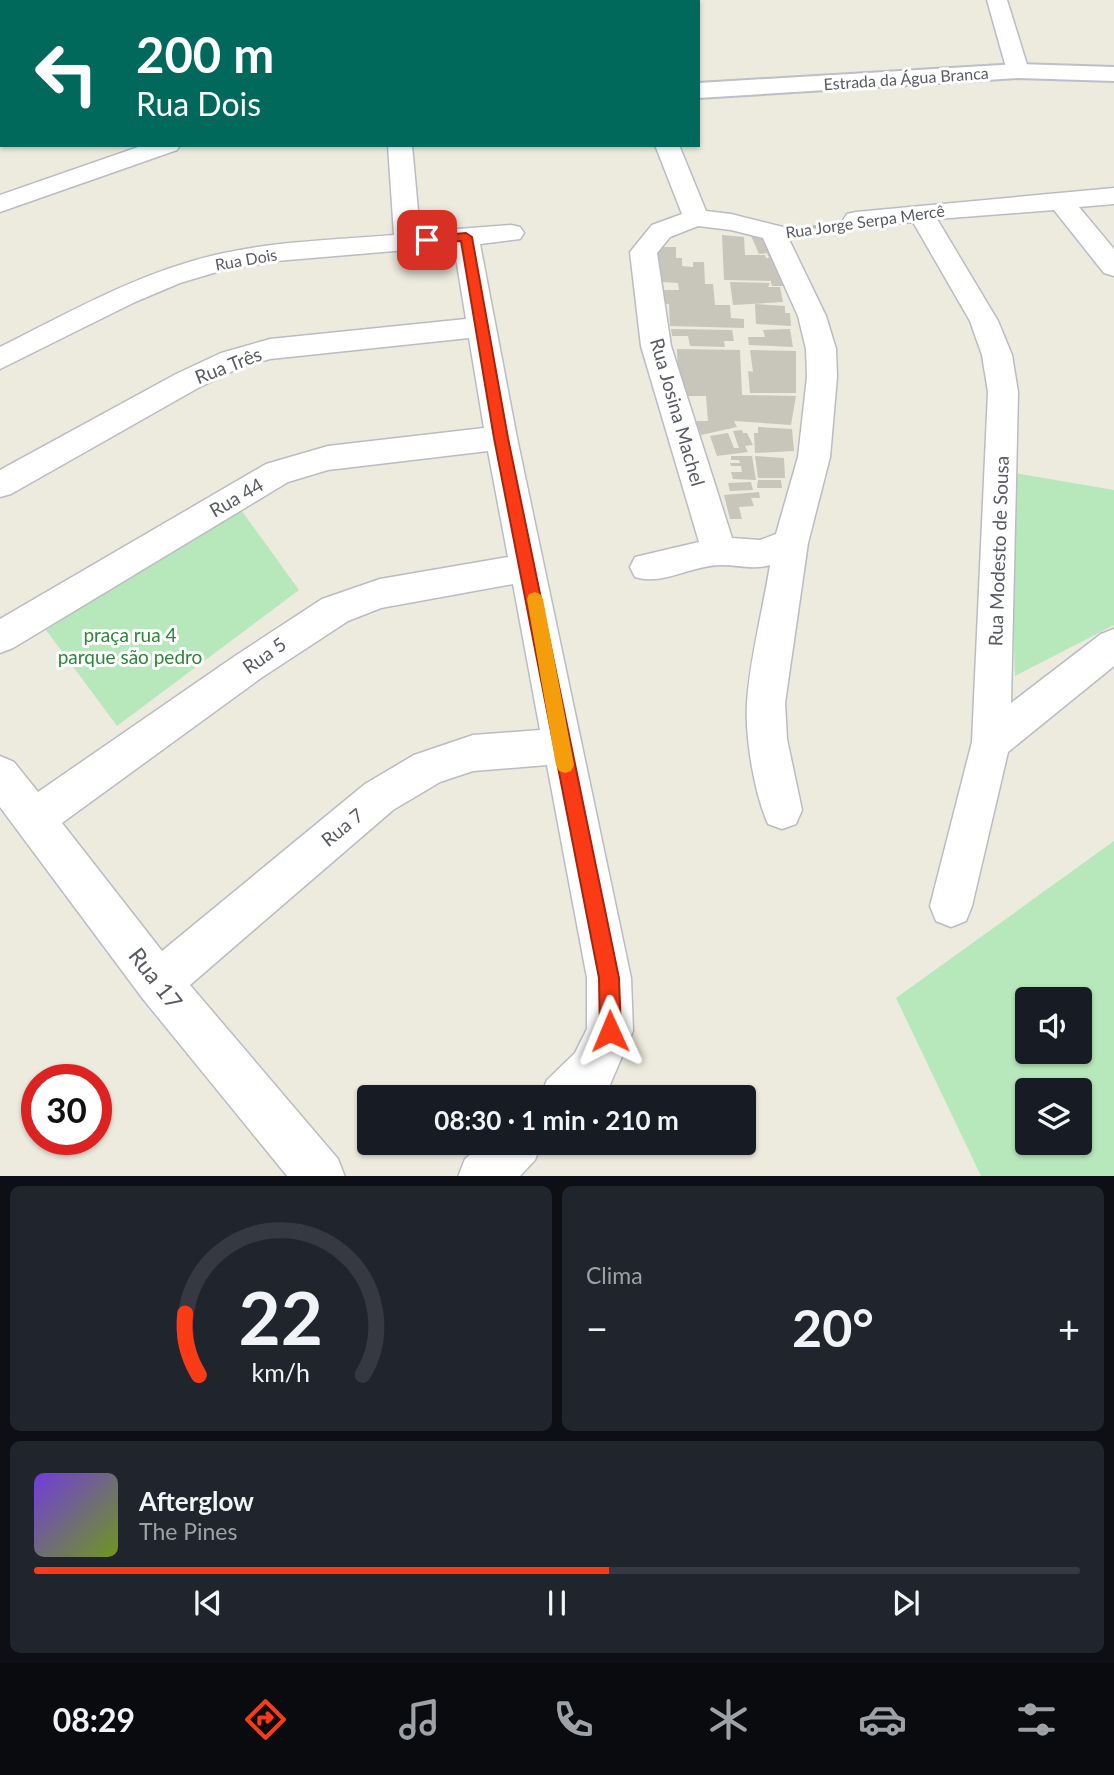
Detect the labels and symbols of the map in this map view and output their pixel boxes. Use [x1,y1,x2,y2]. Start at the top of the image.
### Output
street label: Estrada da Água Branca [823,63,989,93]
street label: Rua Jorge Serpa Mercê [784,200,946,242]
pin [397,210,457,270]
street label: Rua Dois [214,244,279,274]
street label: Rua Josina Machel [646,335,710,489]
street label: Rua Três [191,342,265,388]
street label: Rua Modesto de Sousa [983,455,1013,647]
street label: Rua 44 [205,472,267,522]
park label: praça rua 4 parque são pedro [58,623,202,668]
street label: Rua 5 [238,632,290,678]
street label: Rua 7 [316,803,368,851]
street label: Rua 17 [123,941,189,1015]
position arrow [573,994,647,1068]
speed limit sign: 30 [21,1064,112,1155]

